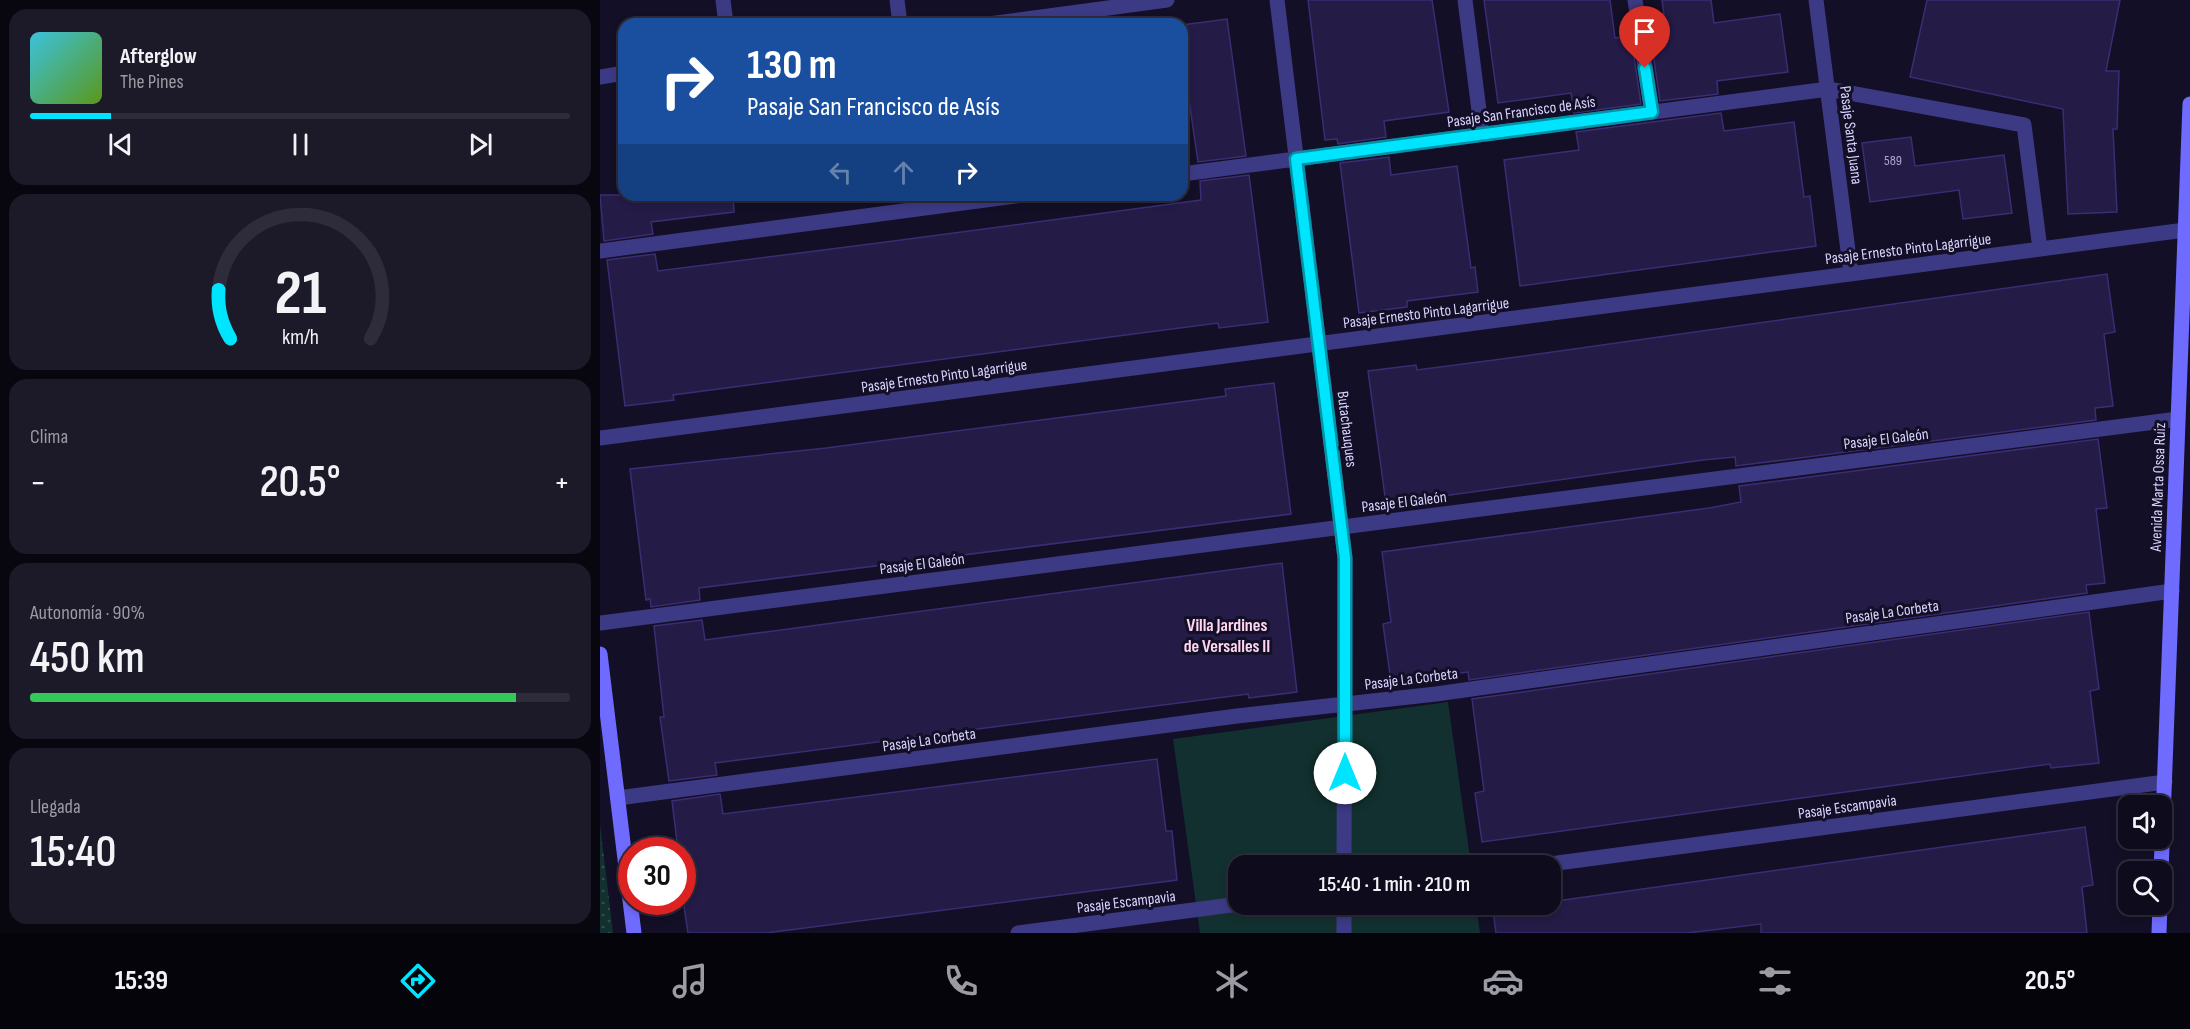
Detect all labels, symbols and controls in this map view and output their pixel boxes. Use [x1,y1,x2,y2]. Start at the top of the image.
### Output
pin [1619,6,1670,68]
icon: arrive [1628,15,1661,48]
text: 130 m [747,40,837,91]
icon: right [648,42,726,120]
text: Afterglow [120,43,197,70]
text: The Pines [120,70,184,94]
street label: Pasaje Santa Juana [1835,85,1866,185]
text: Pasaje San Francisco de Asís [747,91,1000,123]
street label: Pasaje San Francisco de Asís [1446,93,1597,132]
icon: previous [104,128,137,161]
icon: pause [284,128,317,161]
icon: next [464,128,497,161]
house number: 589 [1884,152,1902,169]
icon: left [824,156,857,189]
icon: ahead [887,156,920,189]
icon: right [950,156,983,189]
street label: Pasaje Ernesto Pinto Lagarrigue [1824,230,1992,269]
text: 21 [274,257,326,332]
street label: Pasaje Ernesto Pinto Lagarrigue [1342,294,1510,333]
text: km/h [281,325,319,350]
street label: Pasaje Ernesto Pinto Lagarrigue [860,355,1028,398]
street label: Butachauques [1332,390,1361,468]
street label: Avenida Marta Ossa Ruiz [2147,422,2170,553]
text: Clima [30,425,68,449]
street label: Pasaje El Galeón [1843,425,1930,454]
text: 20.5° [259,455,341,510]
text: − [30,463,46,503]
text: + [554,463,570,503]
street label: Pasaje El Galeón [1361,488,1448,517]
street label: Pasaje El Galeón [879,550,966,579]
street label: Pasaje La Corbeta [1844,597,1940,628]
text: Autonomía · 90% [30,601,145,625]
district label: Villa Jardines de Versalles II [1184,615,1270,657]
text: 450 km [30,631,145,686]
street label: Pasaje La Corbeta [1363,664,1459,695]
street label: Pasaje La Corbeta [881,725,977,756]
position arrow [1313,741,1377,805]
street label: Pasaje Escampavia [1797,791,1898,824]
text: Llegada [30,795,81,819]
map controls [2118,795,2172,915]
button: sound [2118,795,2172,849]
text: 15:40 [30,825,116,880]
speed limit sign: 30 [618,837,696,915]
button: search [2118,861,2172,915]
text: 15:40 · 1 min · 210 m [1319,871,1470,898]
street label: Pasaje Escampavia [1076,887,1177,918]
icon: directions [397,960,439,1002]
icon: music [669,960,711,1002]
icon: phone [940,960,982,1002]
icon: climate [1211,960,1253,1002]
icon: car [1482,960,1524,1002]
icon: filters [1754,960,1796,1002]
text: 15:39 [115,965,168,997]
text: 20.5° [2025,965,2075,997]

